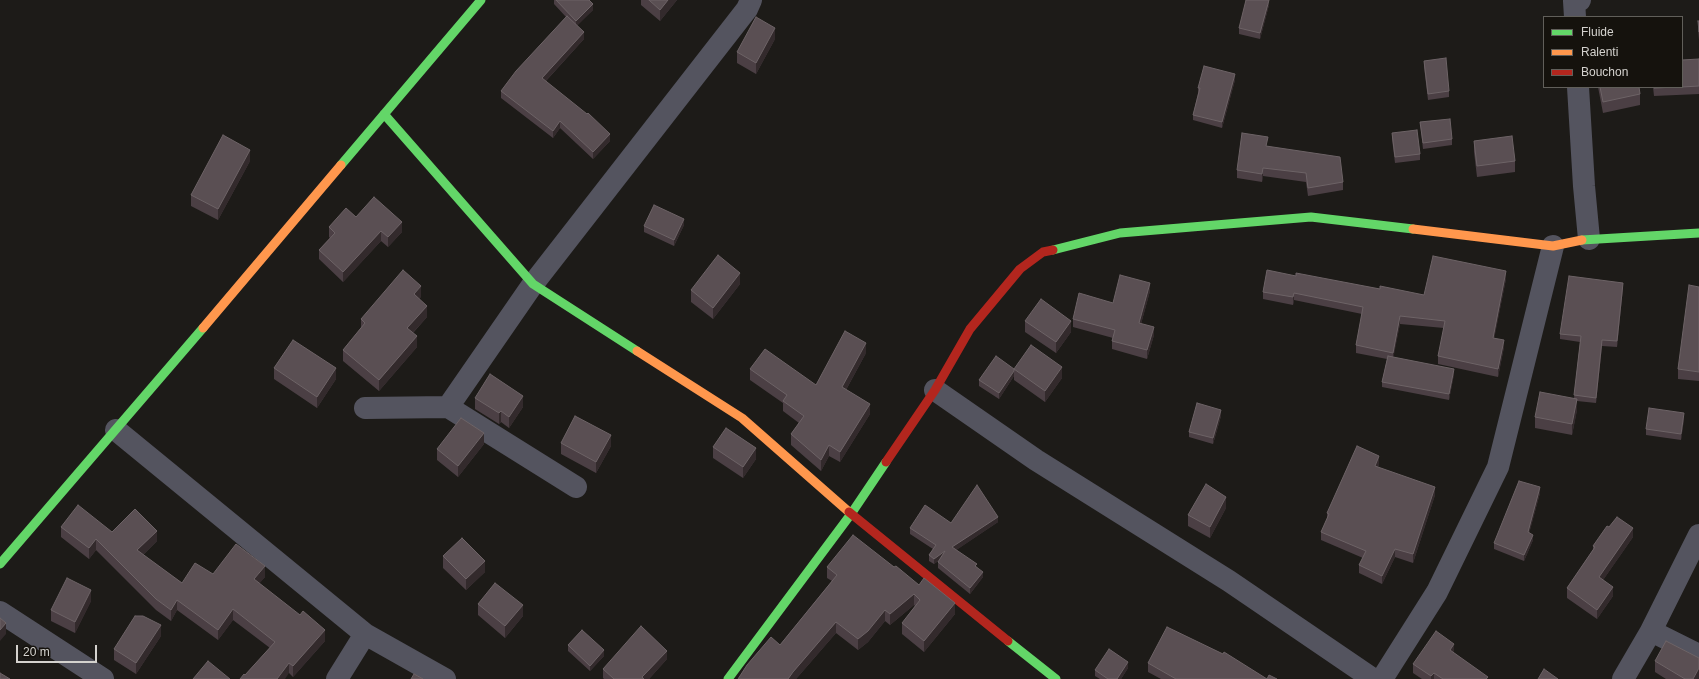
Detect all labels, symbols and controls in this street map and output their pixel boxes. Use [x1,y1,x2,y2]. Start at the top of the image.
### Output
legend [1543,16,1683,88]
text: Fluide [1581,25,1614,39]
text: Ralenti [1581,45,1618,59]
text: Bouchon [1581,65,1628,79]
scale bar [18,637,99,663]
text: 20 m [23,645,50,659]

